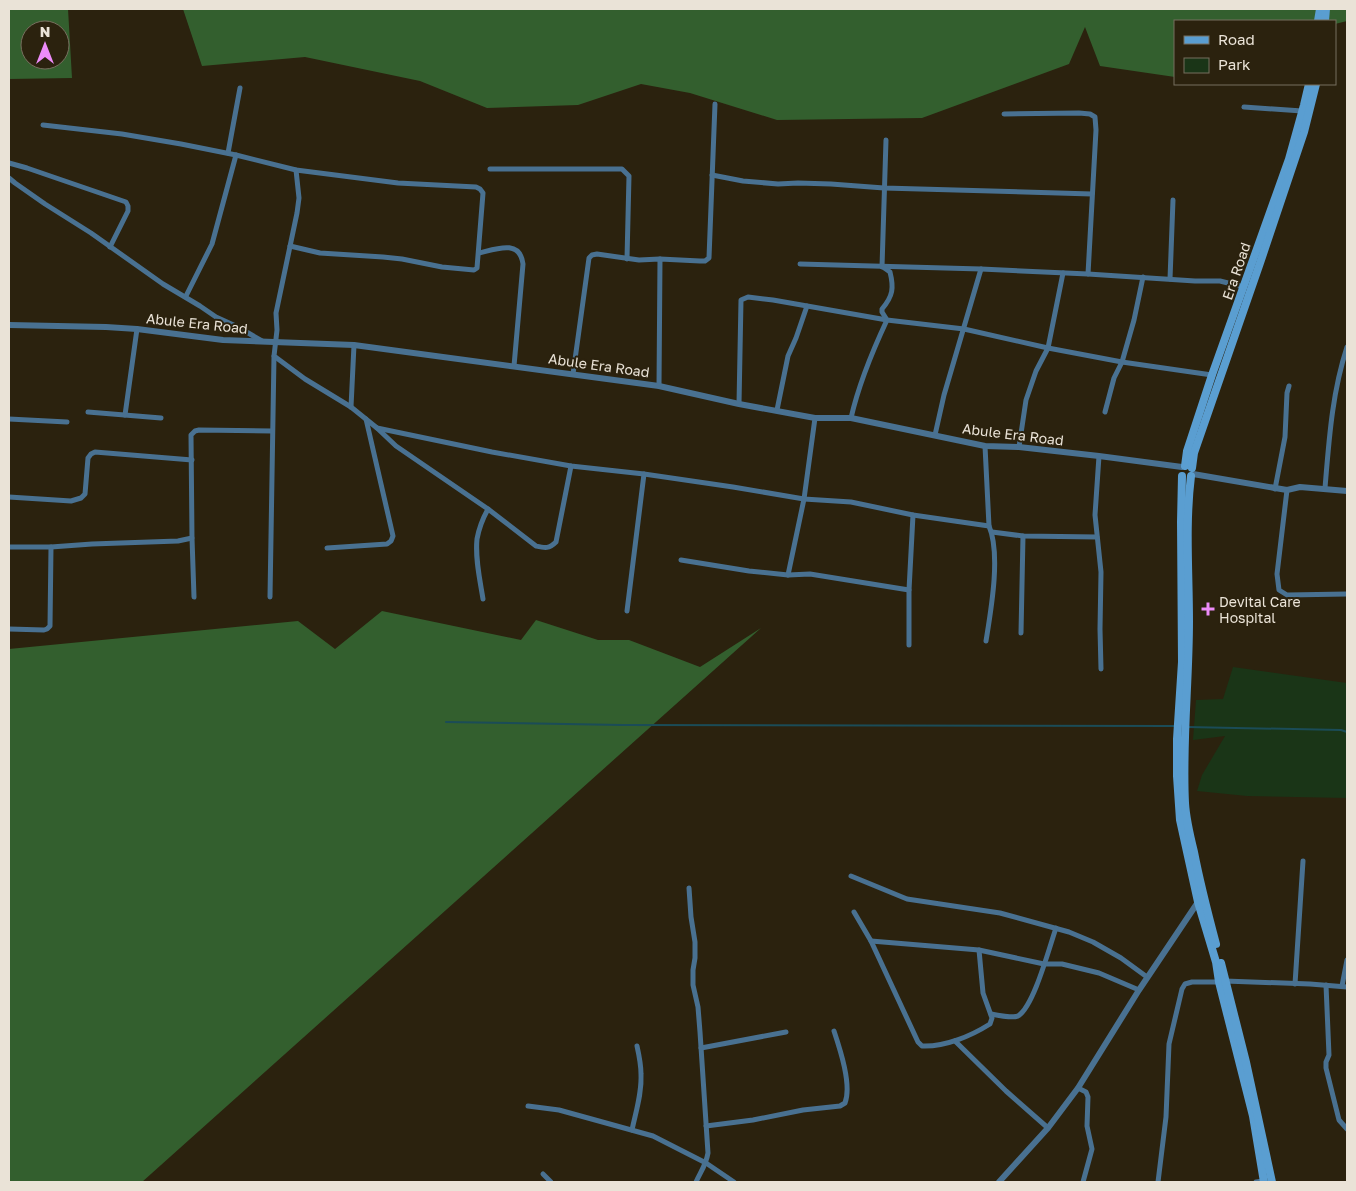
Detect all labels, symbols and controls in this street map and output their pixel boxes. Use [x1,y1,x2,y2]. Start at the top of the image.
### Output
north arrow [20,20,70,70]
legend [1174,20,1336,85]
text: N [40,23,50,40]
text: Road [1218,30,1255,48]
text: Park [1218,55,1251,73]
street label: Era Road [1218,240,1254,302]
street label: Abule Era Road [145,309,249,337]
street label: Abule Era Road [547,349,651,381]
street label: Abule Era Road [961,419,1065,449]
place label: Devital Care Hospital [1219,593,1301,626]
marker: Devital Care Hospital [1201,602,1215,616]

